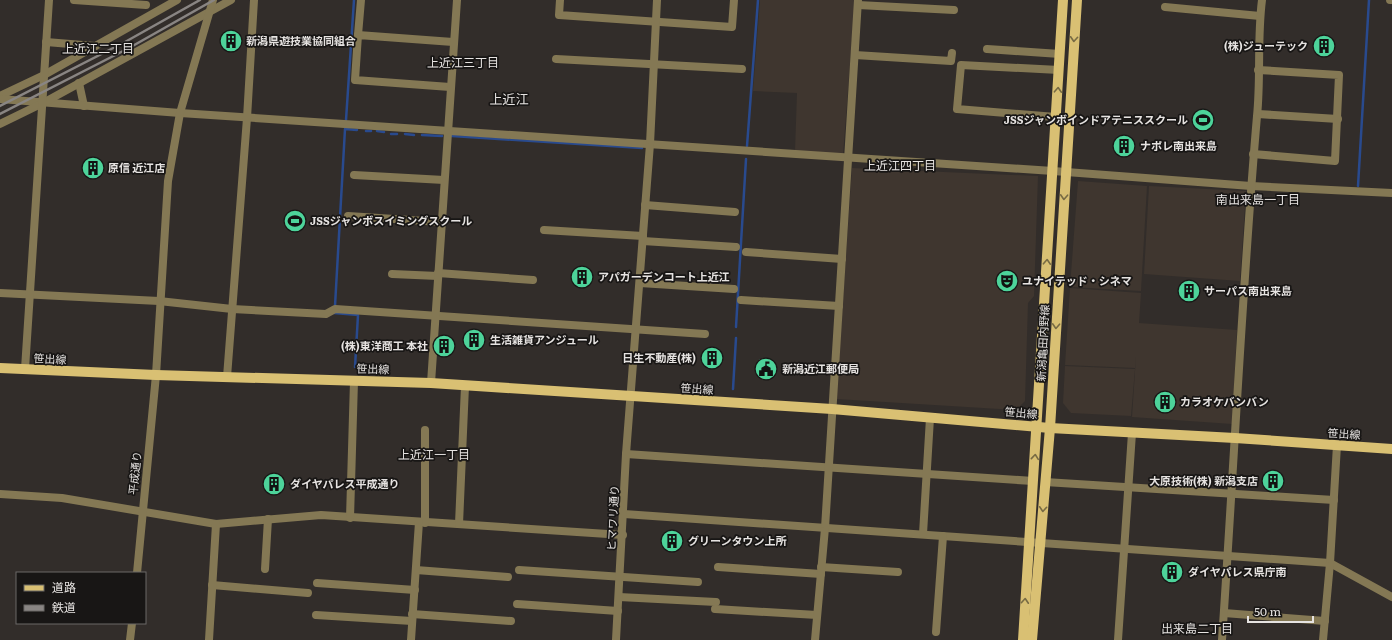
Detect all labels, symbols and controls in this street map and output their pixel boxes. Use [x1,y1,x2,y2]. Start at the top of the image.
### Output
building icon: 新潟県遊技業協同組合 [218,28,244,54]
place label: 新潟県遊技業協同組合 [246,32,356,48]
building icon: (株)ジューテック [1311,33,1337,59]
one-way arrow [1070,36,1079,42]
place label: (株)ジューテック [1224,37,1308,53]
district label: 上近江二丁目 [62,39,134,57]
district label: 上近江三丁目 [427,53,499,71]
one-way arrow [1053,87,1062,93]
district label: 上近江 [489,89,529,108]
sports icon: JSSジャンボインドアテニススクール [1190,107,1216,133]
place label: JSSジャンボインドアテニススクール [1004,111,1188,127]
building icon: ナポレ南出来島 [1111,133,1137,159]
place label: ナポレ南出来島 [1140,137,1217,153]
building icon: 原信 近江店 [80,155,106,181]
district label: 上近江四丁目 [864,156,936,174]
place label: 原信 近江店 [108,159,165,175]
district label: 南出来島一丁目 [1216,190,1300,208]
one-way arrow [1059,194,1068,200]
sports icon: JSSジャンボスイミングスクール [282,208,308,234]
place label: JSSジャンボスイミングスクール [310,212,472,228]
one-way arrow [1043,259,1052,265]
building icon: アパガーデンコート上近江 [569,264,595,290]
place label: アパガーデンコート上近江 [598,268,730,284]
theatre icon: ユナイテッド・シネマ [994,268,1020,294]
place label: ユナイテッド・シネマ [1022,272,1132,288]
building icon: サーパス南出来島 [1176,278,1202,304]
place label: サーパス南出来島 [1204,282,1292,298]
street label: 新潟亀田内野線 [1032,304,1052,382]
one-way arrow [1051,323,1060,329]
building icon: 生活雑貨アンジュール [461,327,487,353]
place label: 生活雑貨アンジュール [490,331,599,347]
building icon: (株)東洋商工 本社 [431,333,457,359]
place label: (株)東洋商工 本社 [341,337,428,353]
building icon: 日生不動産(株) [699,345,725,371]
street label: 笹出線 [33,349,67,367]
place label: 日生不動産(株) [622,349,696,365]
public building icon: 新潟近江郵便局 [753,356,779,382]
street label: 笹出線 [356,359,390,377]
place label: 新潟近江郵便局 [782,360,859,376]
street label: 笹出線 [680,379,714,397]
building icon: カラオケバンバン [1152,389,1178,415]
place label: カラオケバンバン [1180,393,1269,409]
street label: 笹出線 [1004,403,1038,421]
street label: 笹出線 [1327,424,1361,442]
district label: 上近江一丁目 [398,445,470,463]
street label: 平成通り [124,450,144,496]
one-way arrow [1030,454,1039,460]
building icon: 大原技術(株) 新潟支店 [1260,468,1286,494]
building icon: ダイヤパレス平成通り [261,471,287,497]
place label: 大原技術(株) 新潟支店 [1149,472,1258,488]
place label: ダイヤパレス平成通り [290,475,399,491]
street label: ヒマワリ通り [602,485,622,551]
one-way arrow [1039,506,1048,512]
building icon: グリーンタウン上所 [659,528,685,554]
place label: グリーンタウン上所 [688,532,786,548]
building icon: ダイヤパレス県庁南 [1159,559,1185,585]
place label: ダイヤパレス県庁南 [1188,563,1286,579]
legend [16,572,146,624]
text: 道路 [52,578,76,596]
text: 鉄道 [52,598,76,616]
one-way arrow [1021,598,1030,604]
scale bar [1248,598,1313,624]
text: 50 m [1254,602,1281,620]
district label: 出来島二丁目 [1161,619,1233,637]

